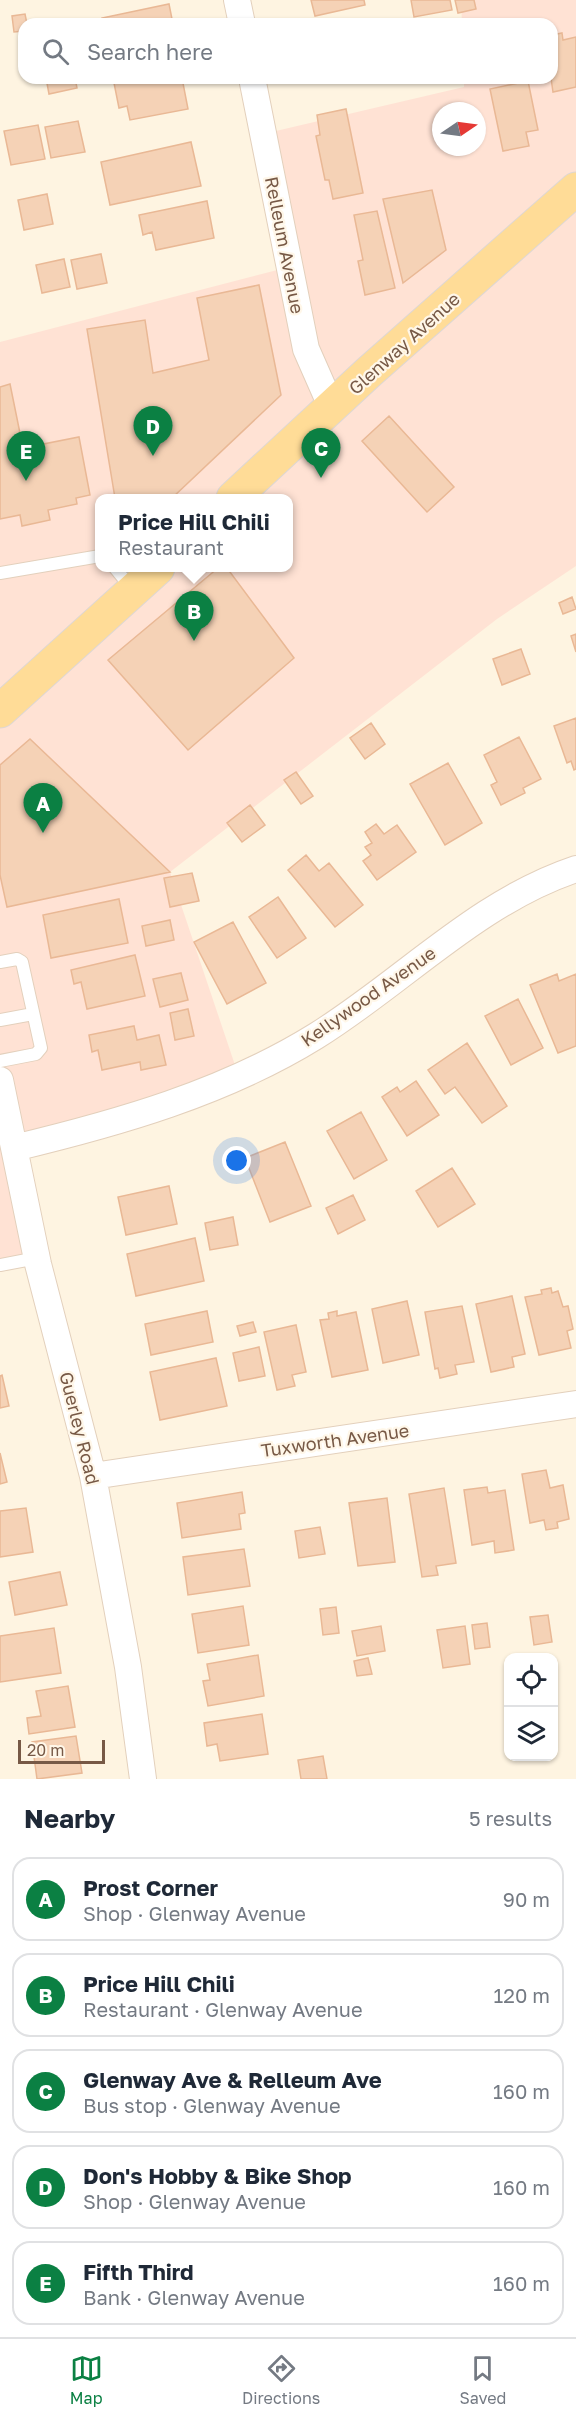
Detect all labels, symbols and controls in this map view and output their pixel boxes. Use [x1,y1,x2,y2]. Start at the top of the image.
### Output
search box [18,18,558,84]
icon: search [39,35,72,68]
text: Search here [87,38,213,65]
north arrow [432,102,486,156]
street label: Relleum Avenue [261,175,309,315]
street label: Glenway Avenue [344,287,464,399]
pin: D [134,406,172,456]
pin: C [302,428,340,478]
pin: E [6,432,46,481]
popup [95,494,293,572]
text: Price Hill Chili [118,508,270,535]
text: Restaurant [118,535,224,559]
pin: B [174,592,214,641]
pin: A [24,784,63,833]
street label: Kellywood Avenue [296,941,440,1051]
your location [222,1146,251,1175]
street label: Guerley Road [55,1369,105,1487]
street label: Tuxworth Avenue [259,1419,411,1461]
map controls [504,1653,558,1761]
button: locate [504,1653,558,1707]
button: layers [504,1707,558,1761]
scale bar [18,1737,105,1764]
text: 20 m [27,1740,64,1760]
text: Nearby [24,1803,115,1834]
text: 5 results [469,1806,552,1830]
text: Prost Corner [83,1874,218,1901]
text: A [38,1887,53,1911]
text: 90 m [503,1887,550,1911]
text: Shop · Glenway Avenue [83,1901,306,1925]
text: Price Hill Chili [83,1970,235,1997]
text: B [38,1983,53,2007]
text: 120 m [494,1983,550,2007]
text: Restaurant · Glenway Avenue [83,1997,363,2021]
text: Glenway Ave & Relleum Ave [83,2066,382,2093]
text: C [38,2079,53,2103]
text: 160 m [493,2079,550,2103]
text: Bus stop · Glenway Avenue [83,2093,341,2117]
text: Don's Hobby & Bike Shop [83,2162,352,2189]
text: D [38,2175,53,2199]
text: 160 m [493,2175,550,2199]
text: Shop · Glenway Avenue [83,2189,306,2213]
text: Fifth Third [83,2258,194,2285]
text: E [39,2271,52,2295]
text: 160 m [493,2271,550,2295]
text: Bank · Glenway Avenue [83,2285,305,2309]
tab: Map [70,2352,103,2408]
tab: Directions [242,2352,320,2408]
tab: Saved [460,2352,506,2408]

